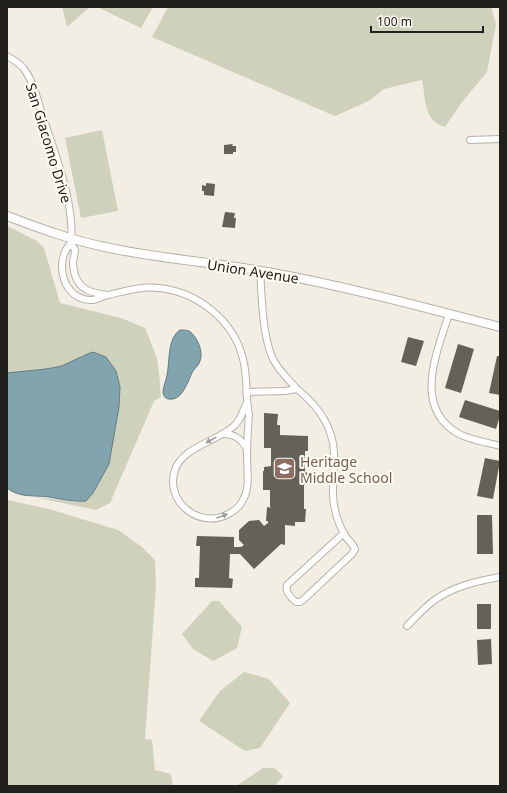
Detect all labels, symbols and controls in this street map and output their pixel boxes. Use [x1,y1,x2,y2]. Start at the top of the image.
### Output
scale bar [371,8,483,34]
text: 100 m [377,13,412,30]
street label: San Giacomo Drive [22,81,76,205]
street label: Union Avenue [206,254,300,288]
one-way arrow [205,437,216,444]
place label: Heritage Middle School [300,452,392,487]
school or university icon: Heritage Middle School [271,456,297,482]
one-way arrow [217,513,229,519]

